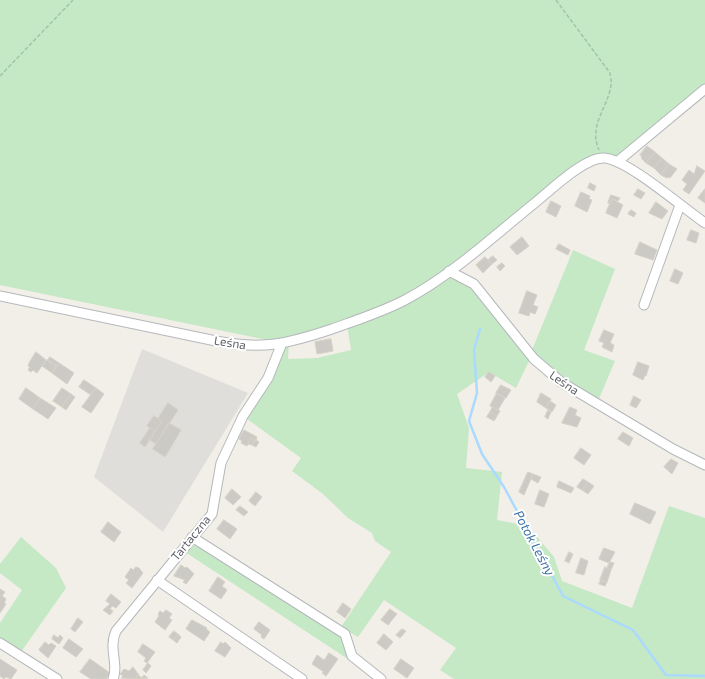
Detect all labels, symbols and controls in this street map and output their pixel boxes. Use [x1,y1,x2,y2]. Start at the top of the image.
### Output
street label: Leśna [213,333,247,353]
street label: Leśna [547,368,581,398]
water label: Potok Leśny [510,508,558,578]
street label: Tartaczna [168,513,214,563]

